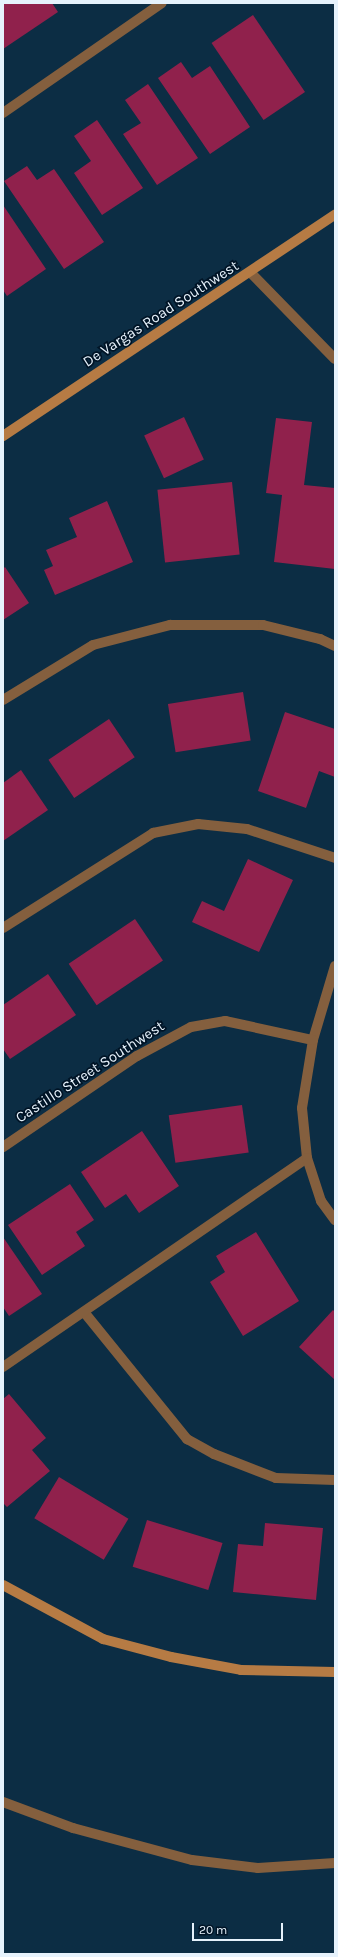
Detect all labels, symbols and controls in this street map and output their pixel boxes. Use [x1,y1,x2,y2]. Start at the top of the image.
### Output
street label: De Vargas Road Southwest [80,257,242,371]
street label: Castillo Street Southwest [12,1017,168,1127]
scale bar [194,1915,285,1941]
text: 20 m [199,1923,227,1937]

